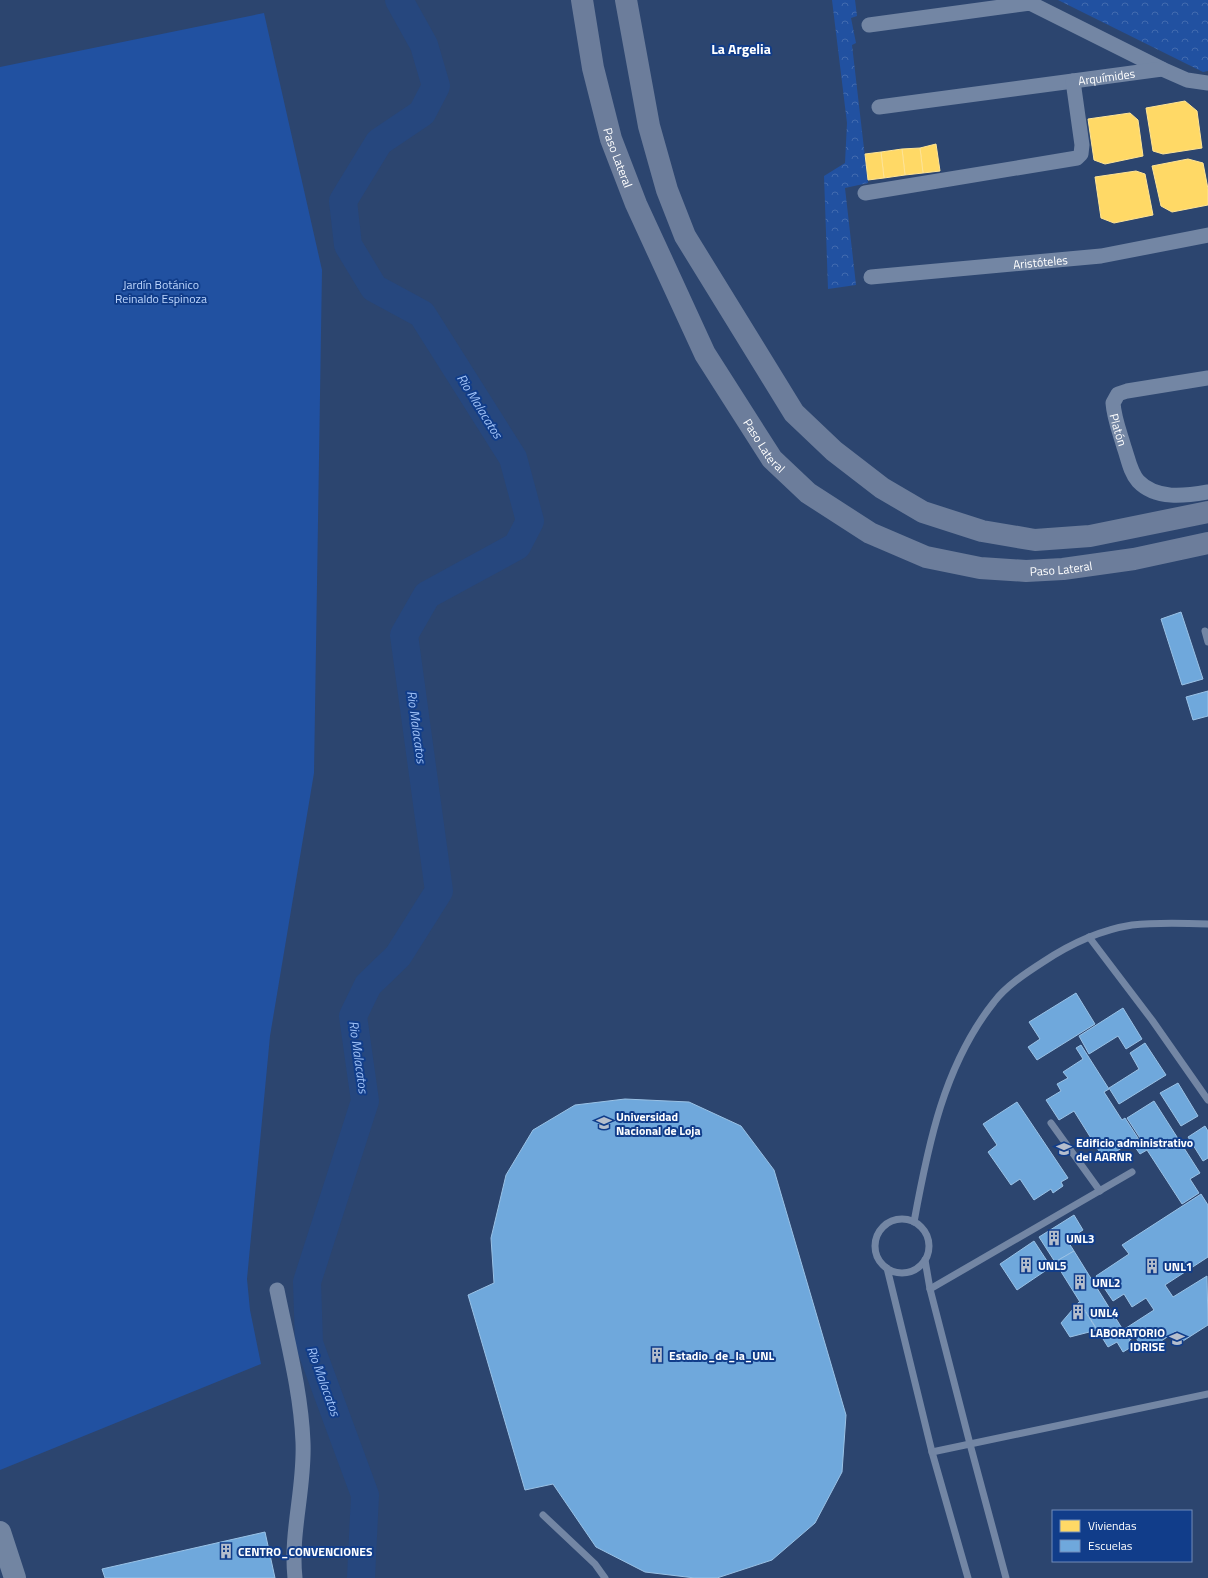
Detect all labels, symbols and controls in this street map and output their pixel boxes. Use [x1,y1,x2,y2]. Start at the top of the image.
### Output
district label: La Argelia [711,38,771,59]
street label: Arquímides [1077,63,1136,90]
street label: Paso Lateral [599,126,638,190]
street label: Aristóteles [1012,250,1069,273]
park label: Jardín Botánico Reinaldo Espinoza [115,275,207,308]
water label: Rio Malacatos [452,370,509,443]
street label: Platón [1105,411,1133,448]
street label: Paso Lateral [739,414,790,477]
street label: Paso Lateral [1029,555,1093,580]
water label: Rio Malacatos [402,689,432,766]
water label: Rio Malacatos [344,1019,374,1096]
place label: Universidad Nacional de Loja [616,1107,701,1140]
school or university icon: Universidad Nacional de Loja [595,1114,613,1132]
place label: Edificio administrativo del AARNR [1076,1133,1193,1166]
school or university icon: Edificio administrativo del AARNR [1055,1140,1073,1158]
building icon: UNL3 [1045,1229,1063,1247]
place label: UNL3 [1066,1229,1095,1248]
building icon: UNL5 [1017,1256,1035,1274]
place label: UNL5 [1038,1256,1067,1275]
building icon: UNL1 [1143,1257,1161,1275]
place label: UNL1 [1164,1257,1193,1276]
building icon: UNL2 [1071,1273,1089,1291]
place label: UNL2 [1092,1273,1121,1292]
building icon: UNL4 [1069,1303,1087,1321]
place label: UNL4 [1090,1303,1119,1322]
place label: LABORATORIO IDRISE [1090,1323,1165,1356]
school or university icon: LABORATORIO IDRISE [1168,1330,1186,1348]
water label: Rio Malacatos [302,1343,346,1420]
building icon: Estadio_de_la_UNL [648,1346,666,1364]
place label: Estadio_de_la_UNL [669,1346,774,1365]
legend [1052,1510,1192,1562]
text: Viviendas [1088,1516,1137,1535]
text: Escuelas [1088,1536,1133,1555]
building icon: CENTRO_CONVENCIONES [217,1542,235,1560]
place label: CENTRO_CONVENCIONES [238,1542,373,1561]

